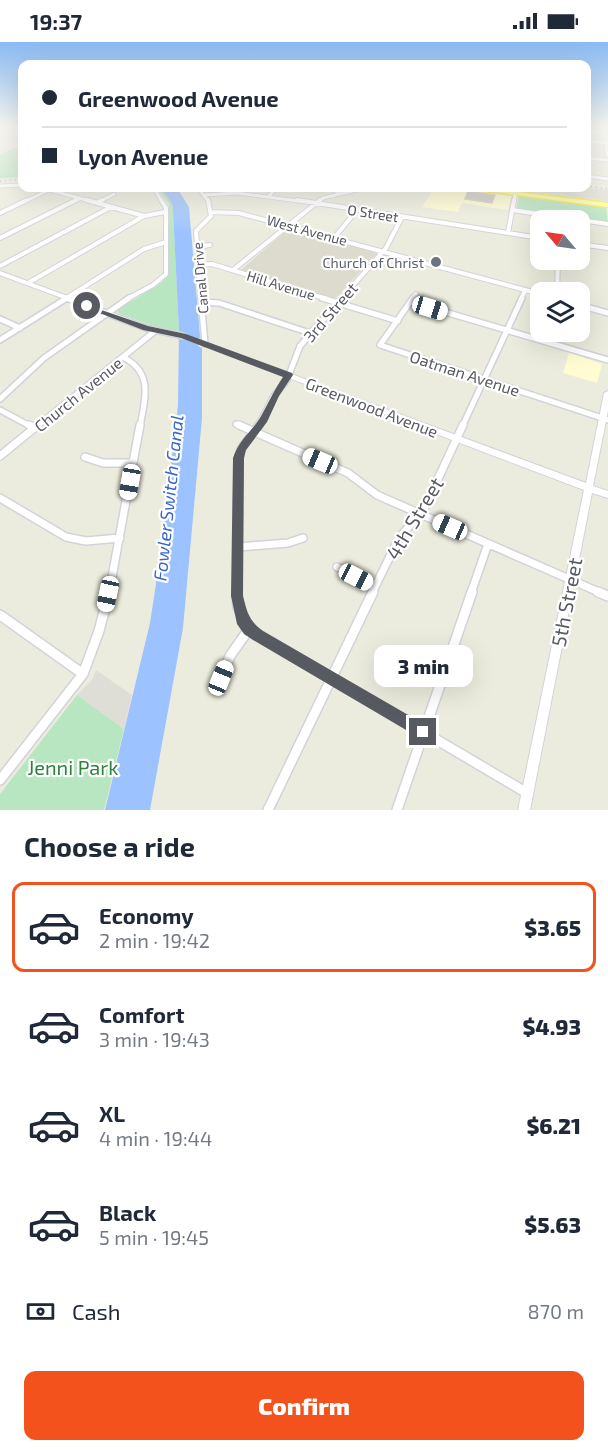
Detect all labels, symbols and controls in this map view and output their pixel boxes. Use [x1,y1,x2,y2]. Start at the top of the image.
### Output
text: 19:37 [30,8,82,34]
text: Greenwood Avenue [78,85,279,111]
text: Lyon Avenue [78,143,208,169]
street label: O Street [346,201,400,225]
north arrow [530,210,590,270]
map controls [530,210,590,342]
street label: West Avenue [265,211,349,249]
street label: Canal Drive [188,242,212,314]
place label: Church of Christ [323,254,424,271]
marker: Church of Christ [429,255,443,269]
street label: Hill Avenue [245,267,317,303]
street label: 3rd Street [299,278,361,346]
button: layers [530,282,590,342]
route start [73,292,100,319]
car [410,294,450,322]
street label: Oatman Avenue [408,346,522,400]
street label: Church Avenue [30,353,126,435]
street label: Greenwood Avenue [303,373,441,441]
water label: Fowler Switch Canal [148,414,188,582]
car [300,446,340,476]
car [118,463,142,501]
street label: 4th Street [380,472,448,563]
car [430,511,470,543]
street label: 5th Street [546,555,586,648]
car [336,561,376,593]
car [95,575,121,613]
callout: 3 min [374,645,472,687]
text: 3 min [398,654,449,678]
car [206,658,236,698]
route end [409,718,436,745]
park label: Jenni Park [27,755,119,779]
text: Choose a ride [24,830,195,862]
icon: car [27,900,81,954]
text: Economy [99,902,194,928]
text: $3.65 [524,914,581,940]
text: 2 min · 19:42 [99,928,210,952]
icon: car [27,999,81,1053]
text: Comfort [99,1001,184,1027]
text: $4.93 [522,1013,581,1039]
text: 3 min · 19:43 [99,1027,210,1051]
icon: car [27,1098,81,1152]
text: XL [99,1100,125,1126]
text: $6.21 [526,1112,581,1138]
text: 4 min · 19:44 [99,1126,212,1150]
icon: car [27,1197,81,1251]
text: Black [99,1199,156,1225]
text: $5.63 [524,1211,581,1237]
text: 5 min · 19:45 [99,1225,209,1249]
icon: cash [24,1295,57,1328]
text: Cash [72,1298,121,1324]
text: 870 m [528,1299,584,1323]
button: Confirm [24,1371,584,1440]

